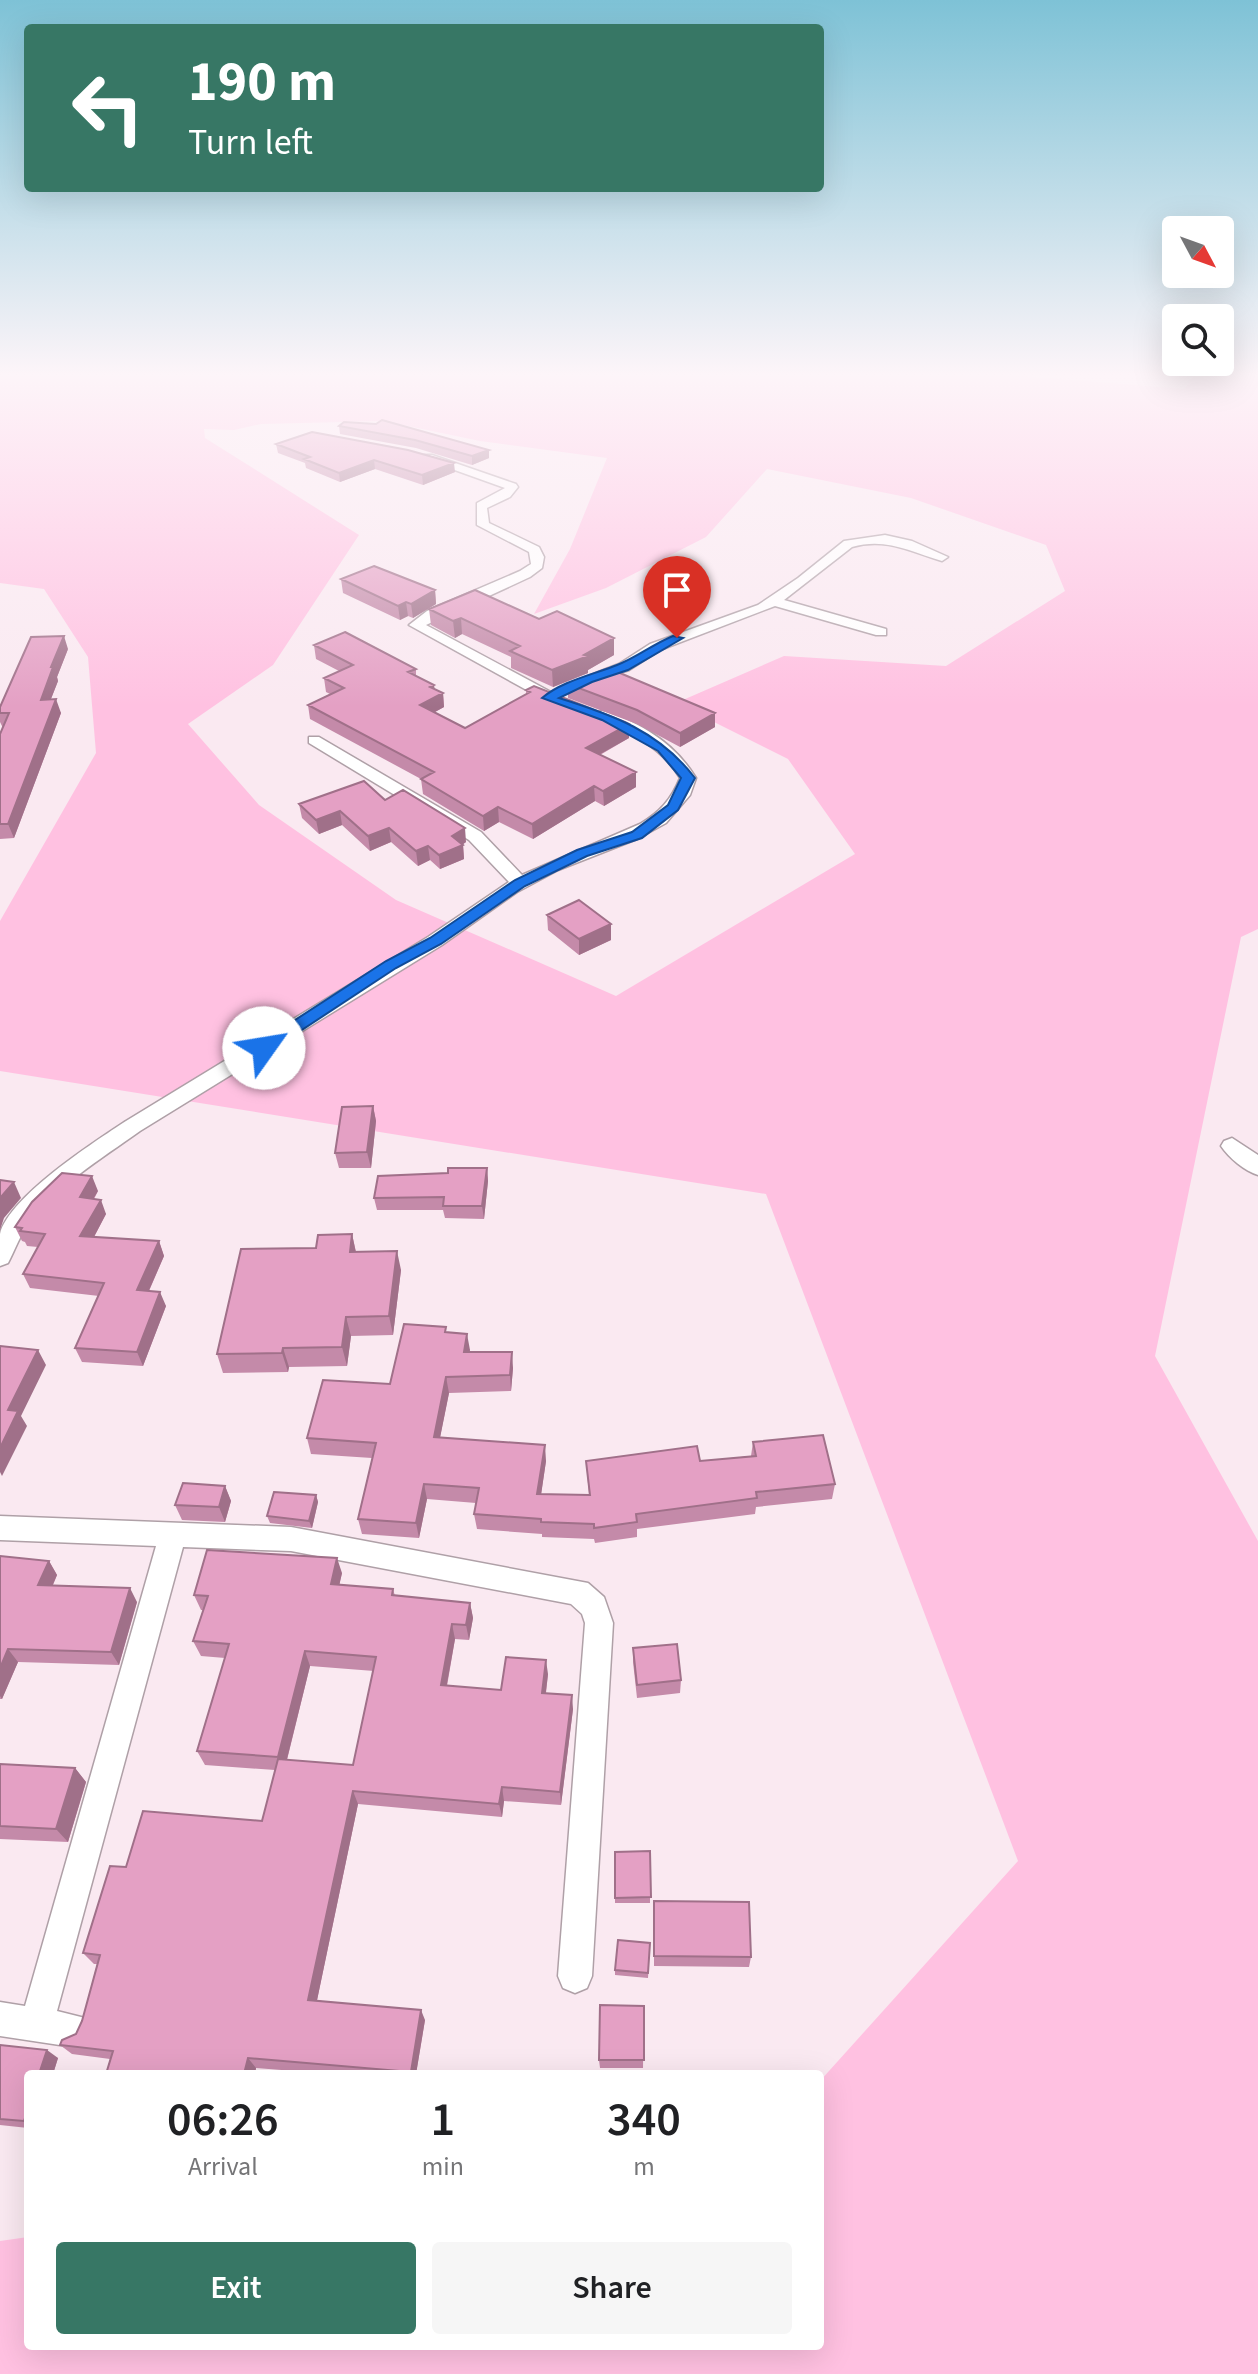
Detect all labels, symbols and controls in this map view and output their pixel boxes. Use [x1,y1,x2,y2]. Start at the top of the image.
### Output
text: 190 m [188,43,336,122]
icon: left [56,56,160,160]
text: Turn left [188,117,313,168]
north arrow [1162,216,1234,288]
map controls [1162,216,1234,376]
button: search [1162,304,1234,376]
pin [643,556,711,638]
icon: arrive [655,568,699,612]
position arrow [222,1006,306,1090]
text: 06:26 [167,2086,279,2154]
text: 1 [431,2086,455,2154]
text: 340 [607,2086,681,2154]
text: Arrival [188,2148,258,2185]
text: min [422,2148,464,2185]
text: m [633,2148,655,2185]
button: Exit [56,2242,416,2334]
button: Share [432,2242,792,2334]

